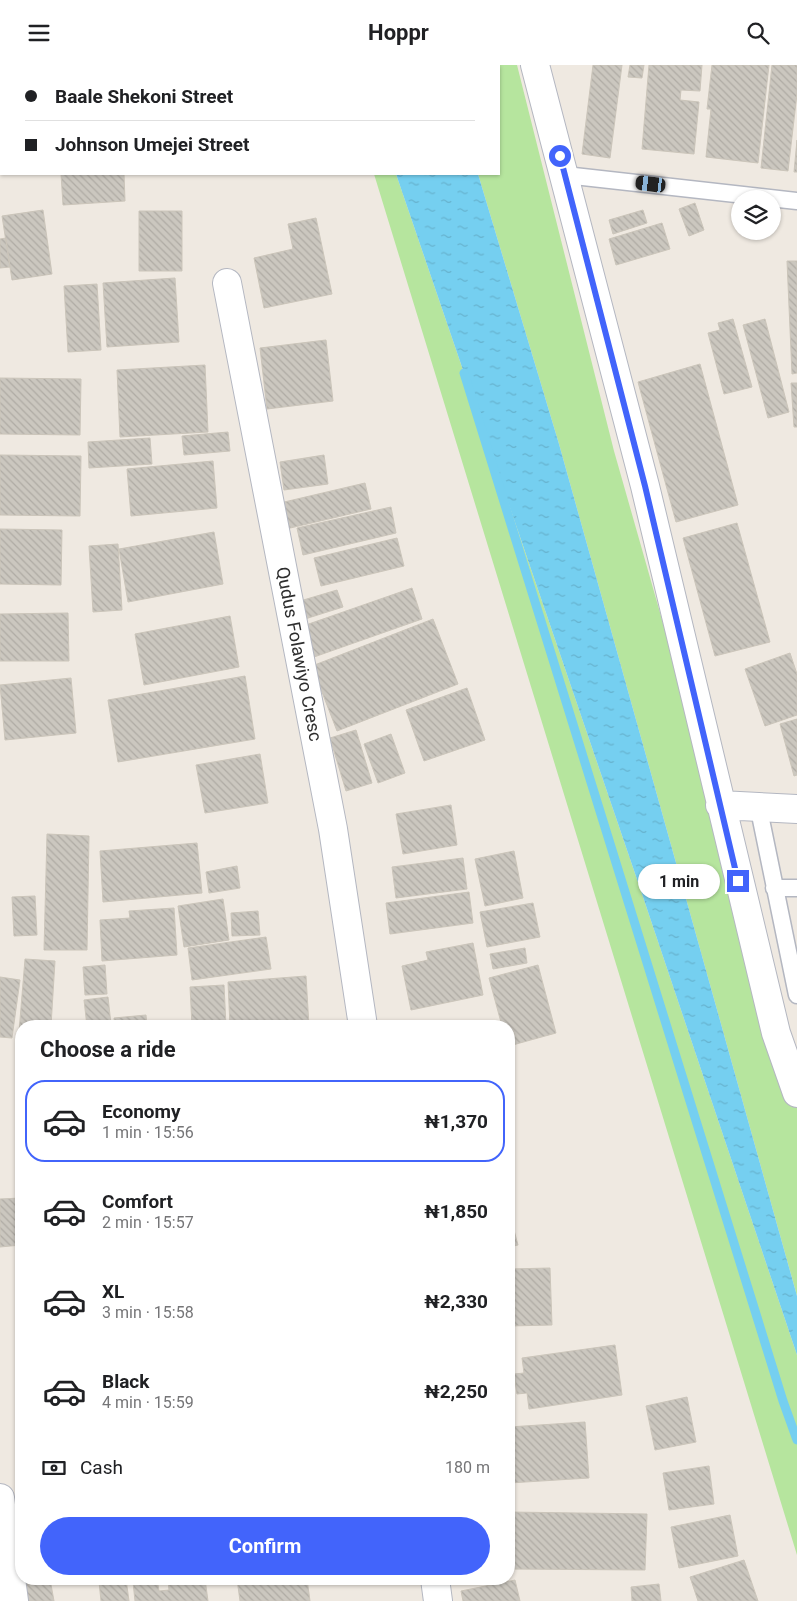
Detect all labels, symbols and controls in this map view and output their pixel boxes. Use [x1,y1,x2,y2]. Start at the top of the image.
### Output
icon: menu [25,19,53,47]
icon: search [744,19,772,47]
text: Hoppr [368,20,429,45]
text: Baale Shekoni Street [55,85,233,108]
text: Johnson Umejei Street [55,133,250,156]
route start [549,145,571,167]
car [635,175,666,193]
map controls [731,190,781,240]
button: layers [731,190,781,240]
street label: Qudus Folawiyo Cresc [272,565,327,743]
callout: 1 min [638,863,720,899]
route end [727,870,749,892]
text: 1 min [659,872,699,891]
text: Choose a ride [40,1037,176,1062]
icon: car [42,1099,87,1144]
text: Economy [102,1100,181,1123]
text: ₦1,370 [424,1110,488,1133]
text: 1 min · 15:56 [102,1123,194,1142]
icon: car [42,1189,87,1234]
text: Comfort [102,1190,173,1213]
text: ₦1,850 [424,1200,488,1223]
text: 2 min · 15:57 [102,1213,194,1232]
icon: car [42,1279,87,1324]
text: XL [102,1280,124,1303]
text: ₦2,330 [424,1290,488,1313]
text: 3 min · 15:58 [102,1303,194,1322]
icon: car [42,1369,87,1414]
text: Black [102,1370,149,1393]
text: ₦2,250 [424,1380,488,1403]
text: 4 min · 15:59 [102,1393,194,1412]
icon: cash [40,1454,68,1482]
text: Cash [80,1456,123,1479]
text: 180 m [445,1458,490,1477]
button: Confirm [40,1517,490,1575]

